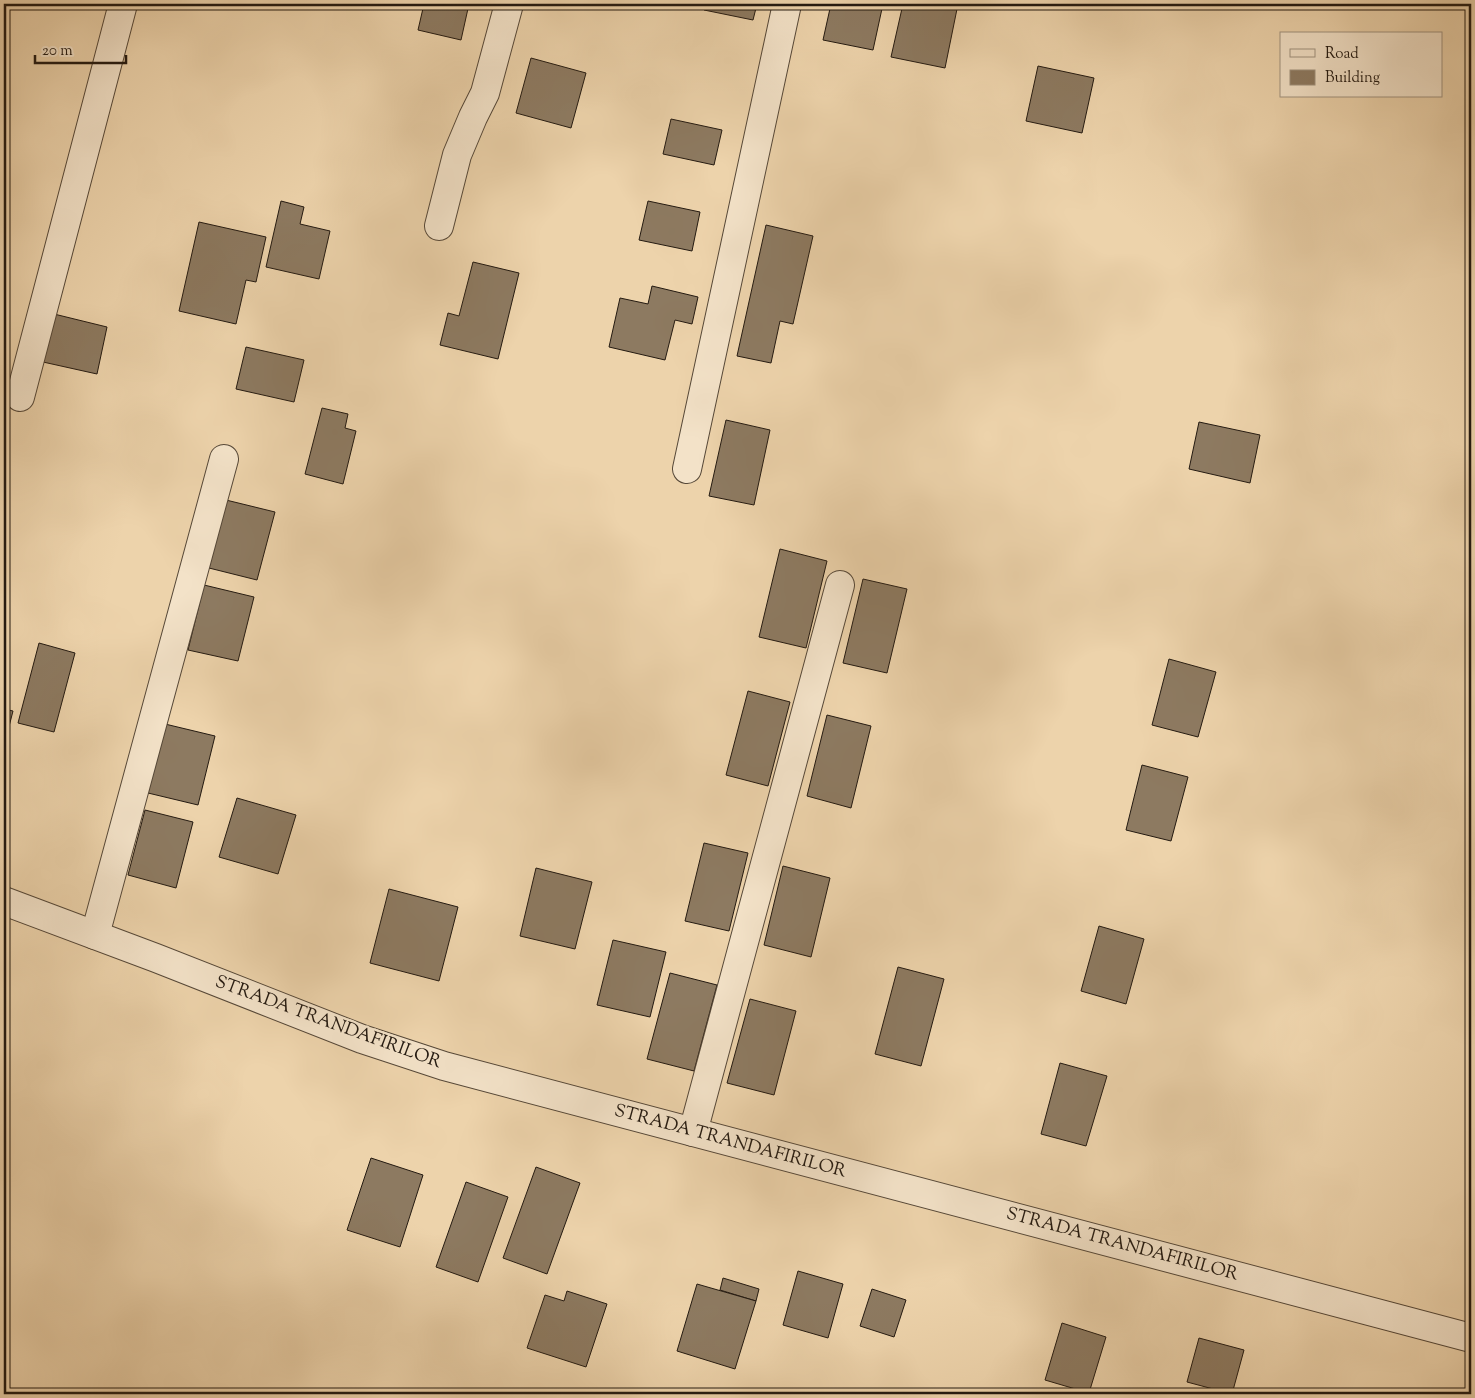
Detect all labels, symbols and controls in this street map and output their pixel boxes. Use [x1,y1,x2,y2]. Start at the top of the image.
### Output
scale bar [35,32,126,64]
legend [1280,32,1442,98]
text: 20 m [42,41,73,62]
text: Road [1325,44,1359,65]
text: Building [1325,68,1380,89]
street label: STRADA TRANDAFIRILOR [211,970,445,1076]
street label: STRADA TRANDAFIRILOR [611,1098,849,1186]
street label: STRADA TRANDAFIRILOR [1003,1201,1241,1289]

